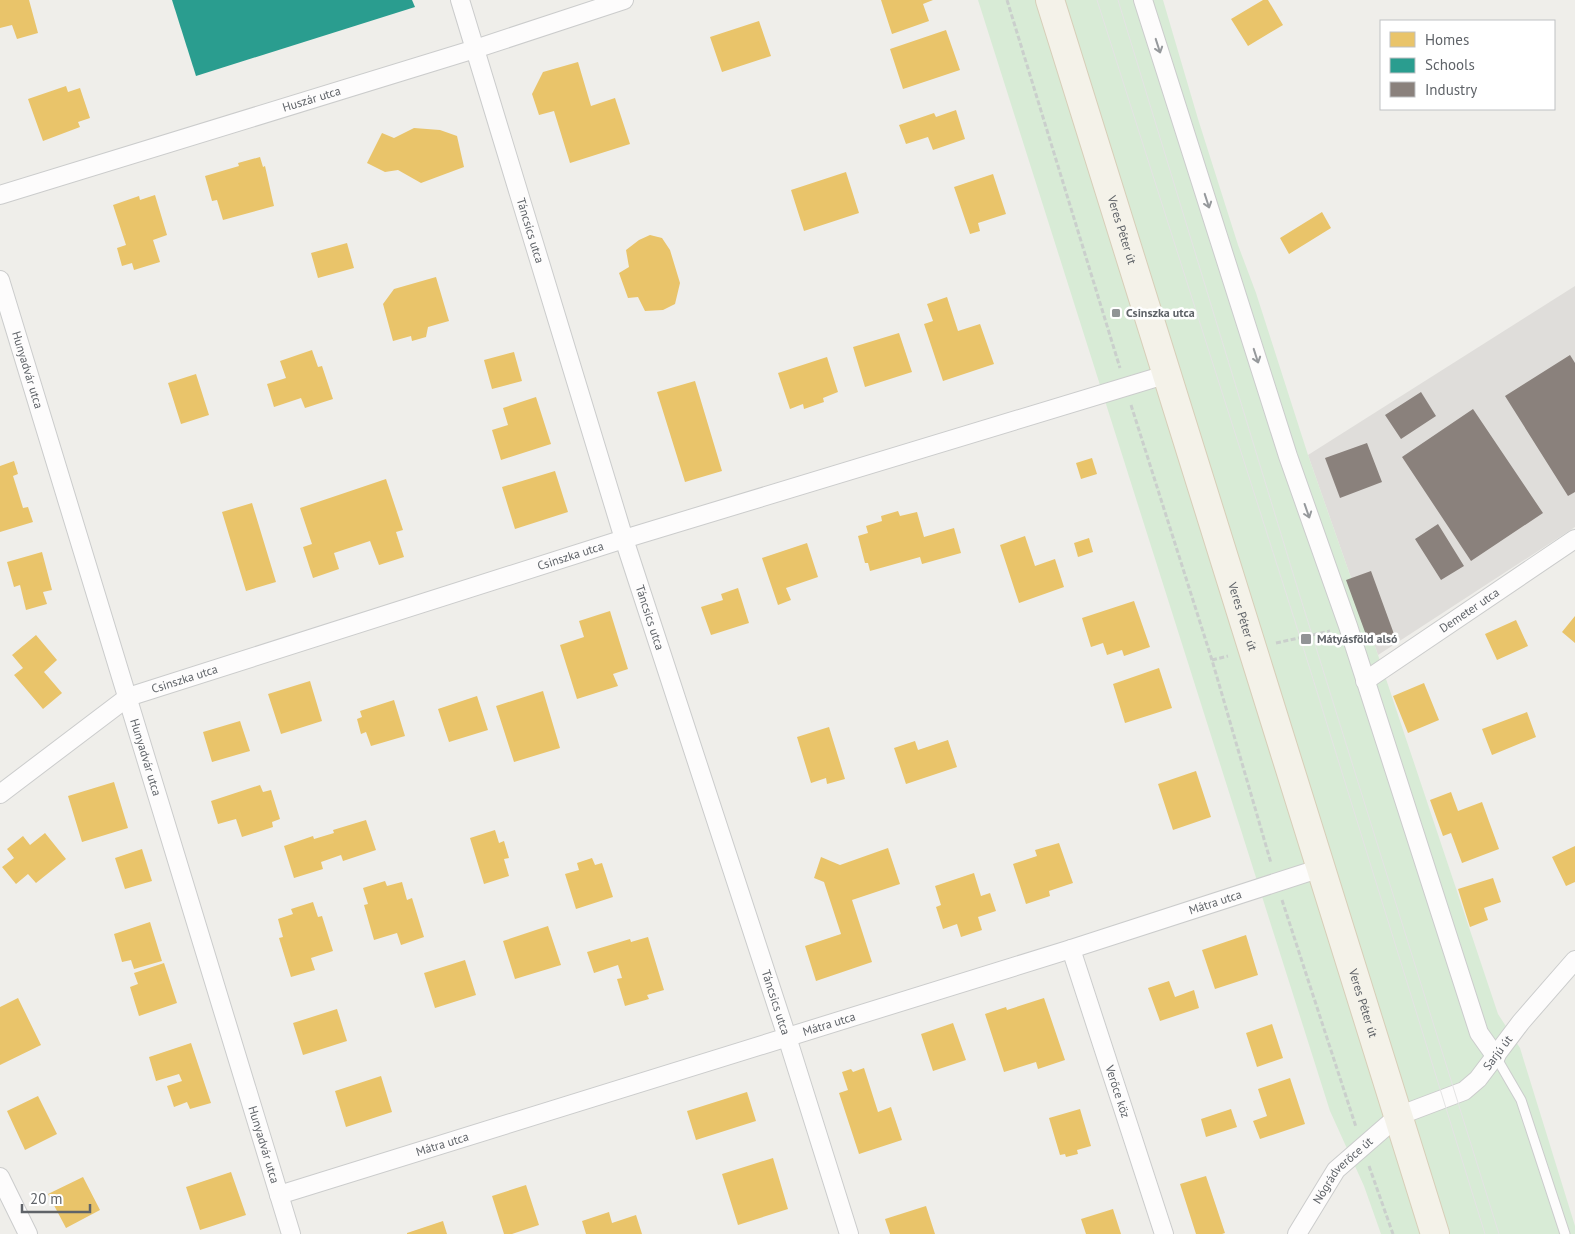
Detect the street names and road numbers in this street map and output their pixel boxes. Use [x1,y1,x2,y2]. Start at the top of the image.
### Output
street label: Huszár utca [281,83,342,115]
street label: Veres Péter út [1104,193,1140,266]
street label: Táncsics utca [514,196,548,265]
street label: Hunyadvár utca [9,329,47,410]
street label: Csinszka utca [535,538,605,573]
street label: Veres Péter út [1225,579,1261,653]
street label: Táncsics utca [633,583,668,652]
street label: Demeter utca [1436,584,1502,636]
street label: Csinszka utca [149,661,219,696]
street label: Hunyadvár utca [127,717,165,798]
street label: Mátra utca [1187,886,1243,917]
street label: Veres Péter út [1345,966,1381,1039]
street label: Táncsics utca [759,968,794,1037]
street label: Mátra utca [801,1008,857,1039]
street label: Sarjú út [1479,1032,1515,1073]
street label: Verőce köz [1102,1062,1134,1120]
street label: Hunyadvár utca [245,1104,283,1185]
street label: Mátra utca [414,1129,470,1159]
street label: Nógrádverőce út [1309,1133,1376,1206]

